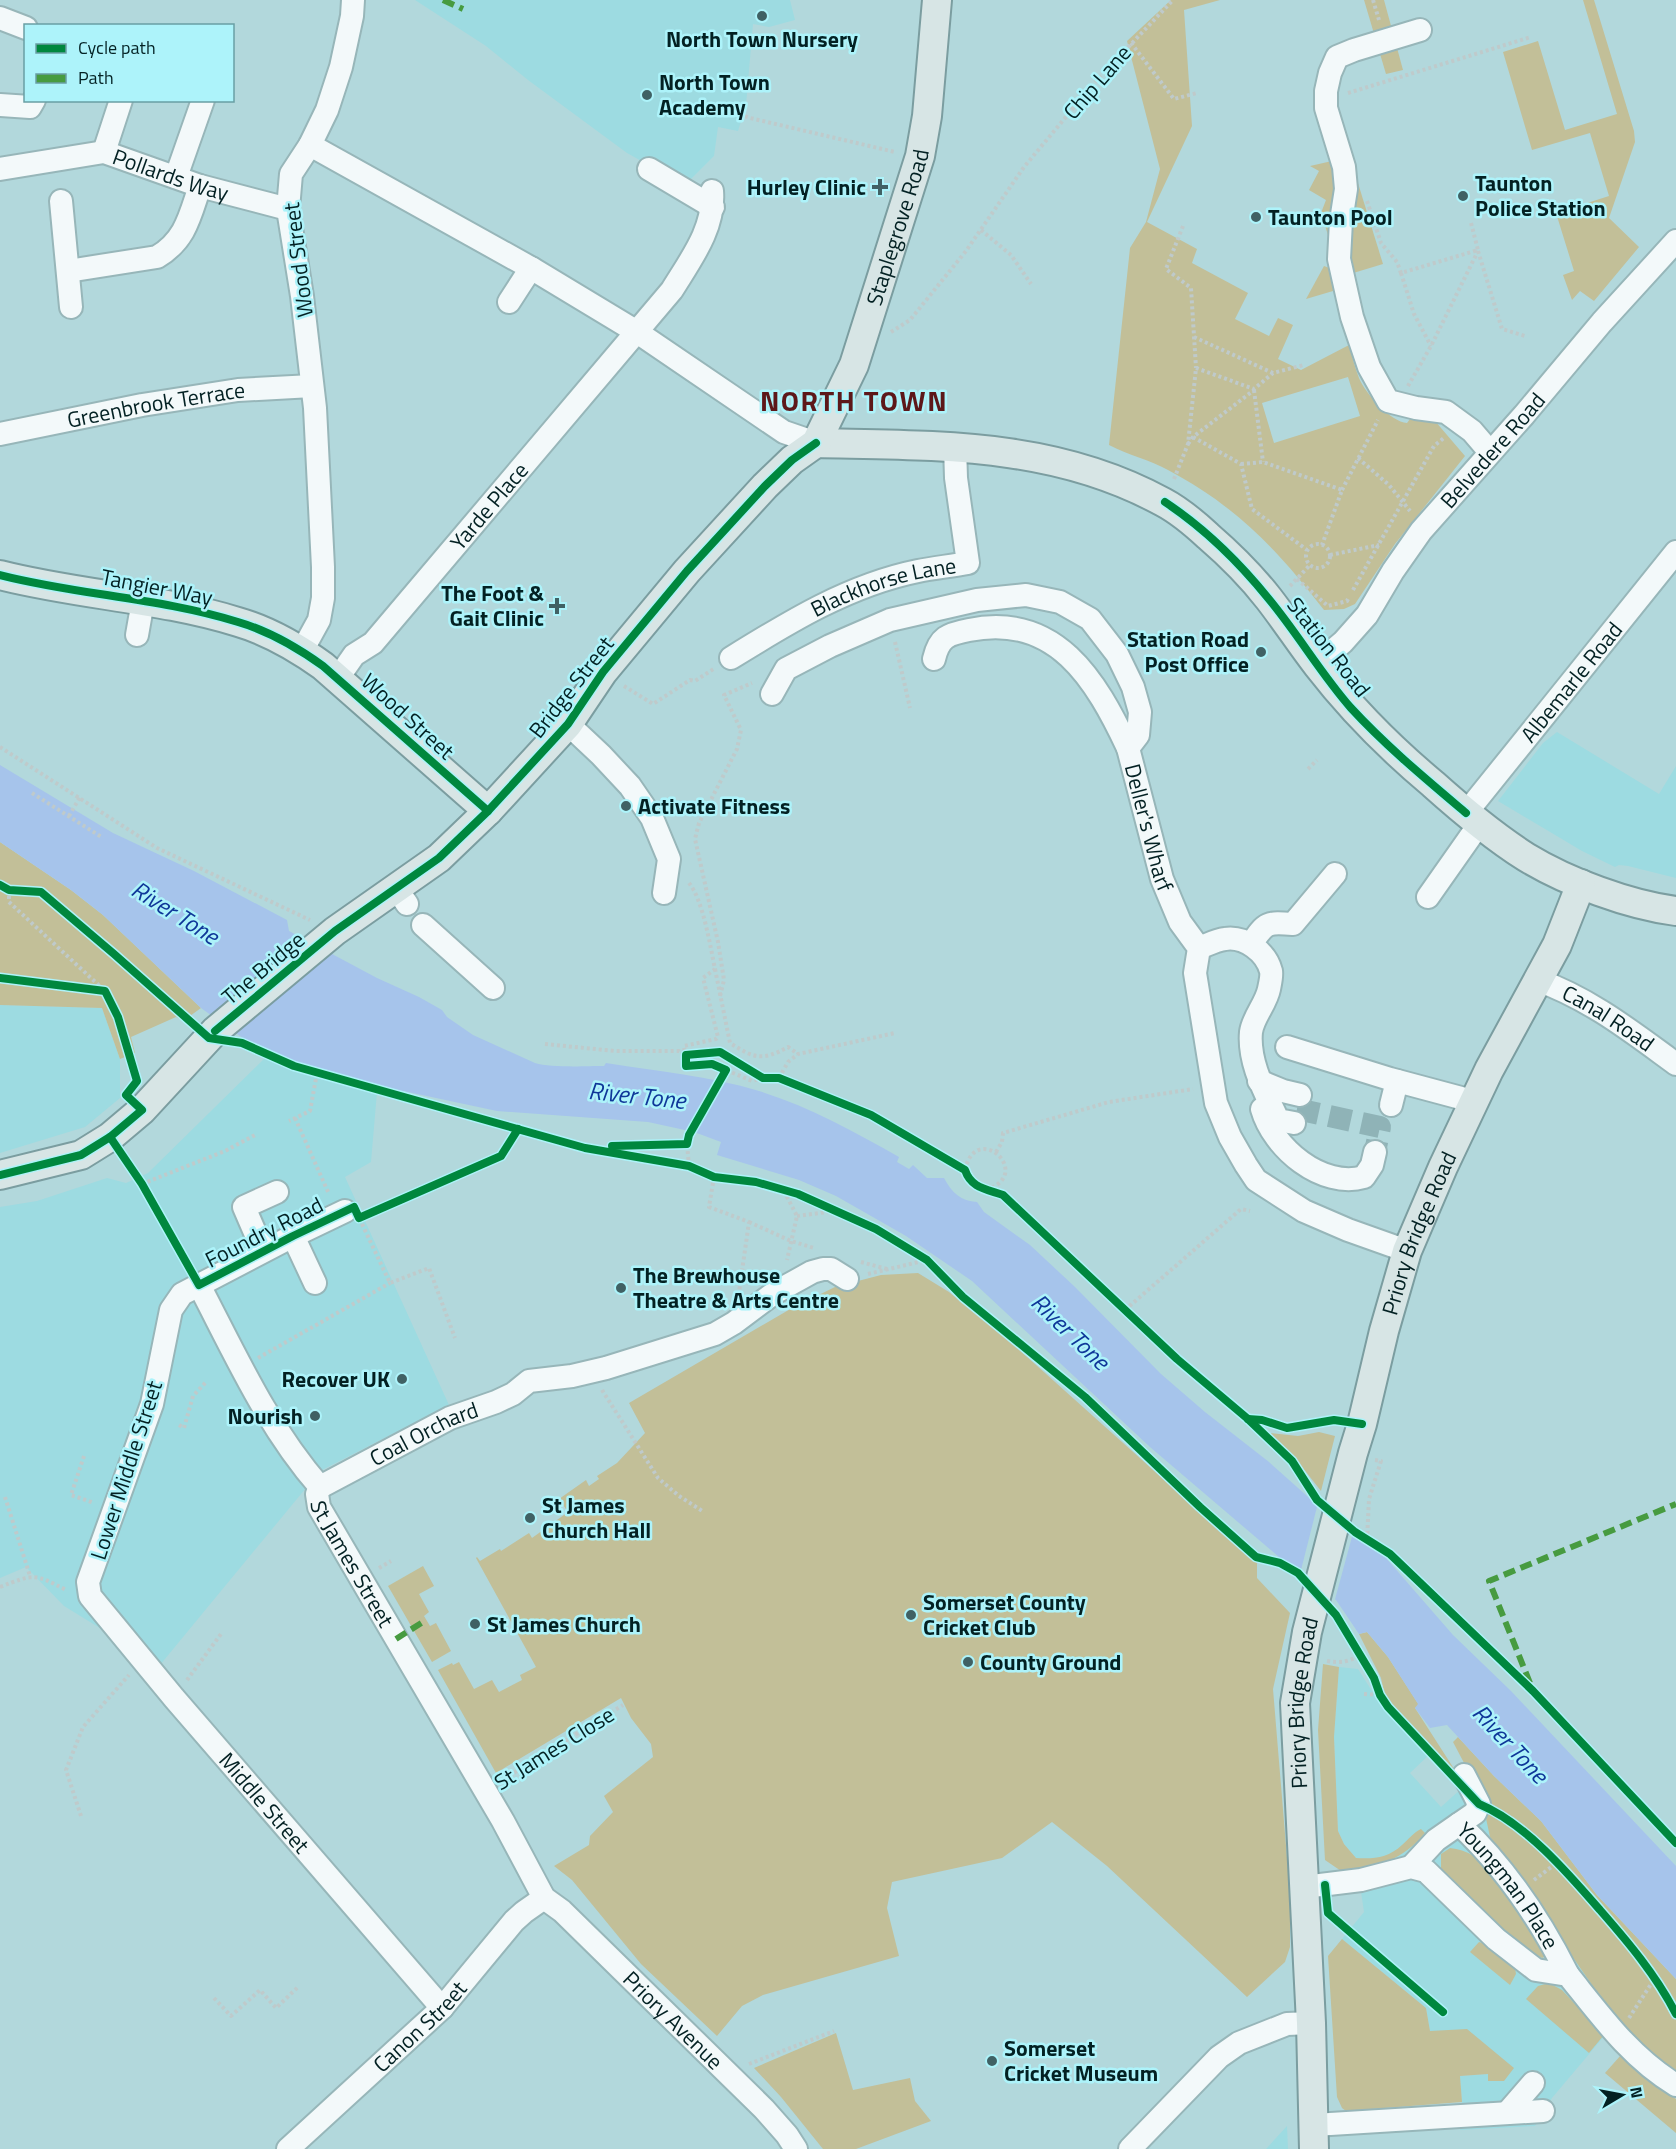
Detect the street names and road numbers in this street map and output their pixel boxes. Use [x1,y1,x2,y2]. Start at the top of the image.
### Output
street label: Chip Lane [1055,37,1139,127]
street label: Pollards Way [108,139,233,210]
street label: Staplegrove Road [857,147,938,310]
street label: Wood Street [274,200,322,319]
street label: Greenbrook Terrace [64,373,246,437]
street label: Belvedere Road [1432,385,1553,516]
street label: Yarde Place [442,455,536,558]
street label: Blackhorse Lane [805,548,958,626]
street label: Tangier Way [98,560,216,615]
street label: Station Road [1279,590,1379,704]
street label: Albemarle Road [1512,614,1631,750]
street label: Bridge Street [520,628,622,745]
street label: Wood Street [354,665,462,767]
street label: Deller's Wharf [1116,760,1183,898]
street label: The Bridge [214,923,312,1013]
street label: Canal Road [1557,976,1662,1060]
street label: Priory Bridge Road [1372,1146,1465,1319]
street label: Foundry Road [199,1188,329,1276]
street label: Lower Middle Street [81,1376,171,1564]
street label: Coal Orchard [363,1393,483,1475]
street label: St James Street [301,1498,403,1634]
street label: Priory Bridge Road [1278,1613,1327,1790]
street label: St James Close [487,1697,621,1799]
street label: Middle Street [211,1744,318,1861]
street label: Youngman Place [1449,1814,1568,1955]
street label: Priory Avenue [615,1963,731,2077]
street label: Canon Street [365,1973,475,2080]

